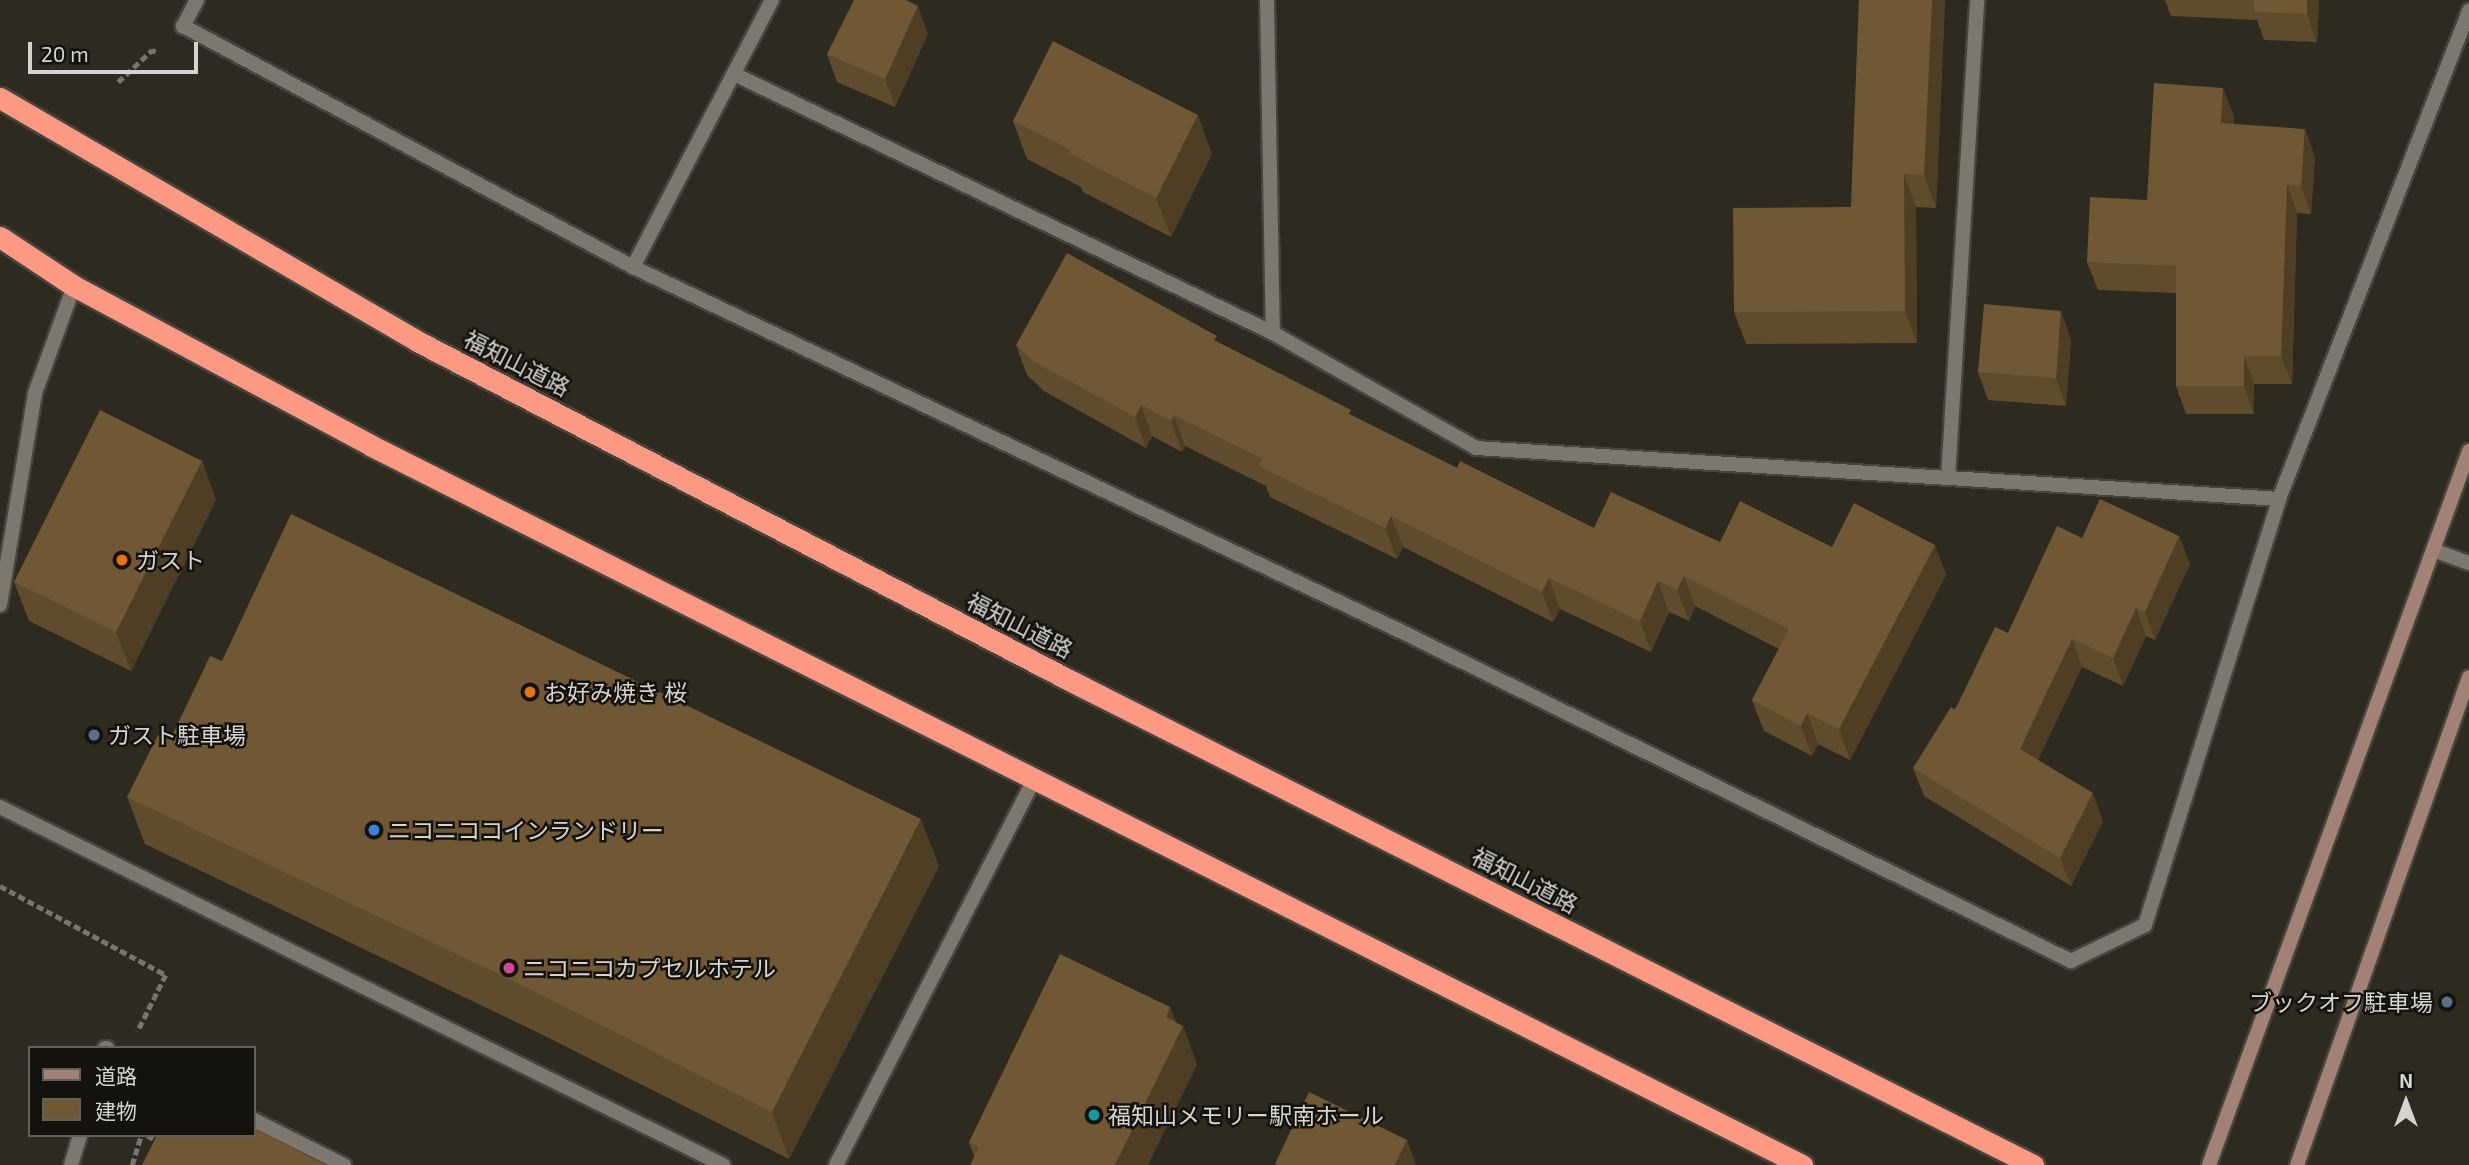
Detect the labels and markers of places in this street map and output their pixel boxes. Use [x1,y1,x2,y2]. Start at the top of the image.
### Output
place label: ガスト [136,546,205,574]
marker: ガスト [114,552,130,568]
place label: お好み焼き 桜 [544,678,687,706]
marker: お好み焼き 桜 [522,684,538,700]
place label: ガスト駐車場 [108,721,246,749]
marker: ガスト駐車場 [86,727,102,743]
place label: ニコニココインランドリー [388,816,664,844]
marker: ニコニココインランドリー [366,822,382,838]
place label: ニコニコカプセルホテル [523,954,776,982]
marker: ニコニコカプセルホテル [501,960,517,976]
place label: ブックオフ駐車場 [2249,988,2433,1016]
marker: ブックオフ駐車場 [2439,994,2455,1010]
place label: 福知山メモリー駅南ホール [1108,1101,1384,1129]
marker: 福知山メモリー駅南ホール [1086,1107,1102,1123]

